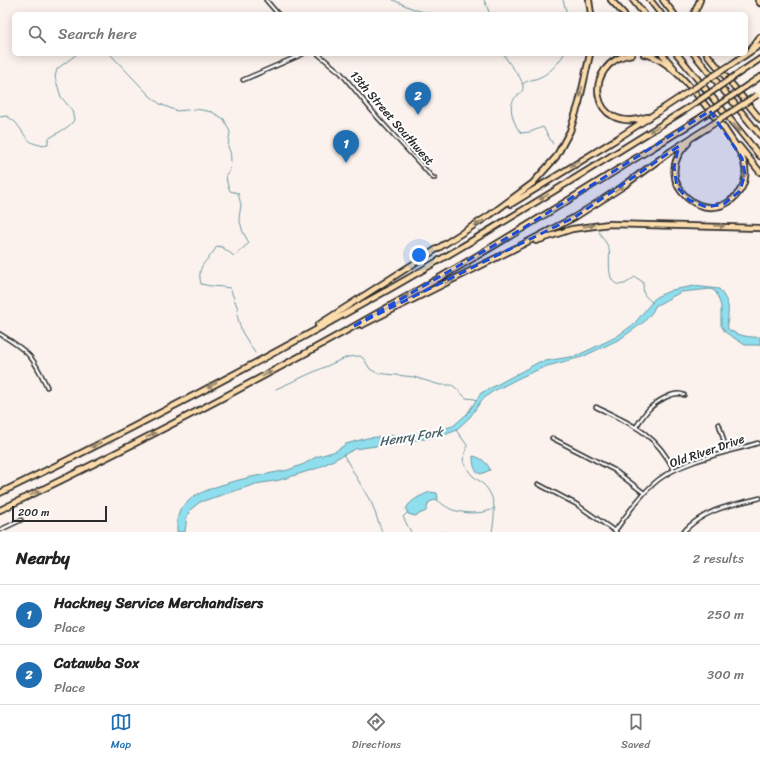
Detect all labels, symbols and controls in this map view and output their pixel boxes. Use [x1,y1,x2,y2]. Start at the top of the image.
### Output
search box [12,12,748,56]
text: Search here [58,21,137,47]
icon: search [26,23,48,45]
street label: 13th Street Southwest [347,68,437,168]
pin: 2 [405,82,431,115]
one-way arrow [578,86,584,98]
one-way arrow [732,122,741,133]
one-way arrow [649,125,660,132]
pin: 1 [333,130,359,163]
one-way arrow [569,161,581,168]
one-way arrow [741,167,748,179]
one-way arrow [614,185,624,193]
one-way arrow [538,194,550,201]
one-way arrow [473,219,485,226]
one-way arrow [583,223,595,229]
one-way arrow [713,223,726,229]
your location [409,245,429,265]
one-way arrow [444,278,456,284]
one-way arrow [399,294,410,301]
one-way arrow [261,371,272,378]
one-way arrow [206,382,218,389]
water label: Henry Fork [378,420,447,453]
street label: Old River Drive [666,428,748,474]
one-way arrow [146,432,157,438]
one-way arrow [91,442,102,448]
one-way arrow [29,490,41,496]
text: 200 m [18,503,50,522]
scale bar [12,504,107,523]
text: Nearby [16,543,70,573]
text: 2 results [693,547,744,570]
text: Hackney Service Merchandisers [54,590,263,616]
text: 1 [26,603,32,626]
text: 250 m [707,603,744,626]
text: Place [54,616,85,639]
text: Catawba Sox [54,650,140,676]
text: 2 [25,663,33,686]
text: 300 m [707,663,744,686]
text: Place [54,676,85,699]
tab: Map [110,711,132,754]
tab: Directions [352,711,401,754]
tab: Saved [621,711,650,754]

